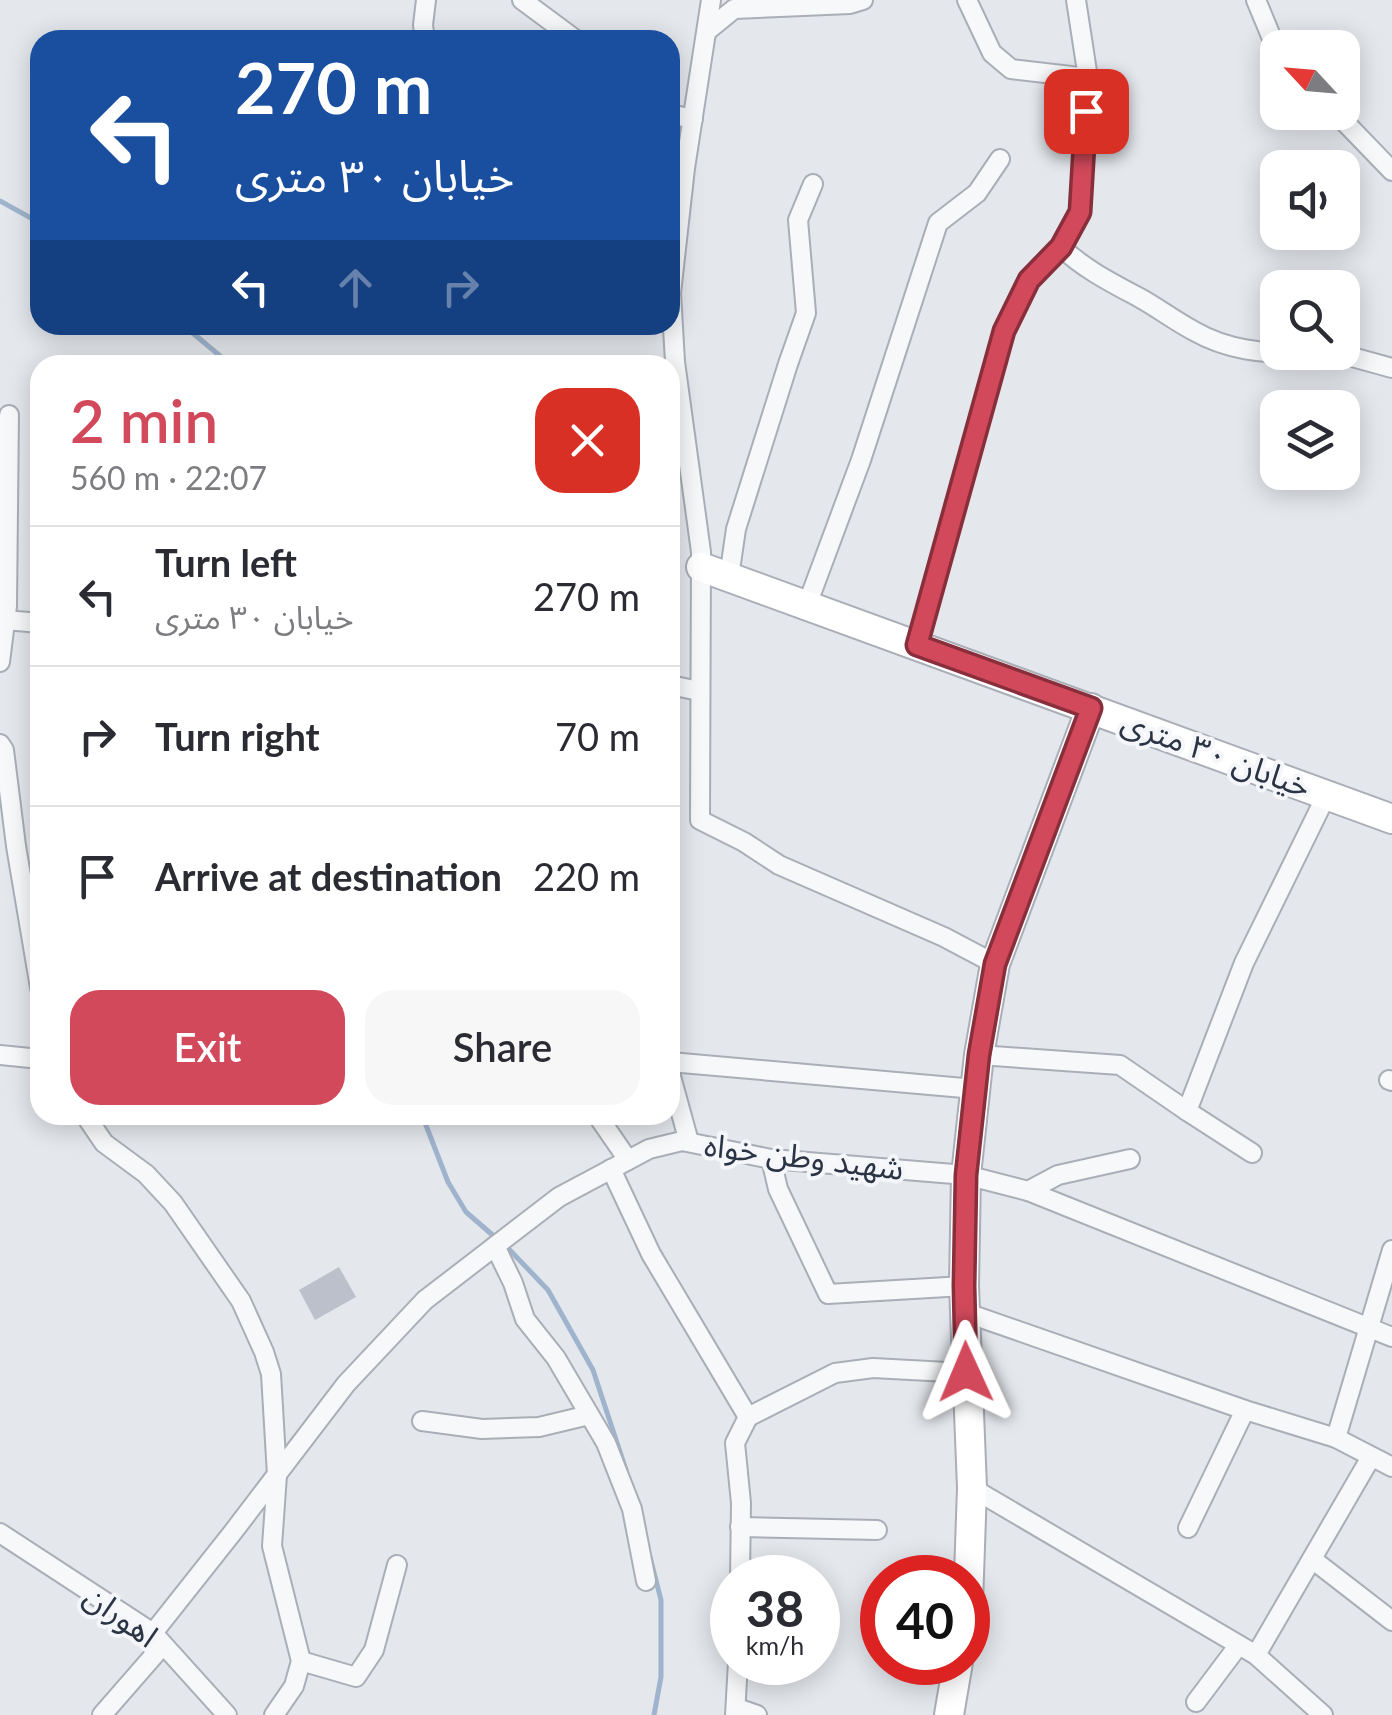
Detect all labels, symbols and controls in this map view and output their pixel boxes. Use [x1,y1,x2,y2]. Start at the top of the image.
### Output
north arrow [1260,30,1360,130]
map controls [1260,30,1360,490]
text: 270 m [235,45,432,129]
pin [1044,69,1129,154]
icon: left [70,70,200,200]
icon: arrive [1059,84,1114,139]
text: خیابان ۳۰ متری [235,148,514,202]
button: sound [1260,150,1360,250]
icon: left [223,260,278,315]
icon: ahead [328,260,383,315]
icon: right [433,260,488,315]
button: search [1260,270,1360,370]
text: 2 min [70,384,218,456]
button: close [535,388,640,493]
button: layers [1260,390,1360,490]
text: 560 m · 22:07 [70,458,267,497]
text: Turn left [155,539,297,585]
icon: left [70,569,125,624]
text: 270 m [533,573,640,619]
text: خیابان ۳۰ متری [155,597,354,636]
street label: خیابان ۳۰ متری [1116,700,1317,806]
icon: right [70,709,125,764]
text: Turn right [155,713,320,759]
text: 70 m [555,713,640,759]
icon: arrive [70,849,125,904]
text: Arrive at destination [155,853,502,899]
text: 220 m [533,853,640,899]
button: Exit [70,990,345,1105]
button: Share [365,990,640,1105]
street label: شهید وطن خواه [702,1124,906,1188]
position arrow [914,1320,1018,1424]
speed limit sign: 40 [860,1555,990,1685]
street label: اهوران [77,1575,166,1655]
text: 38 [746,1578,804,1638]
text: km/h [746,1630,804,1660]

